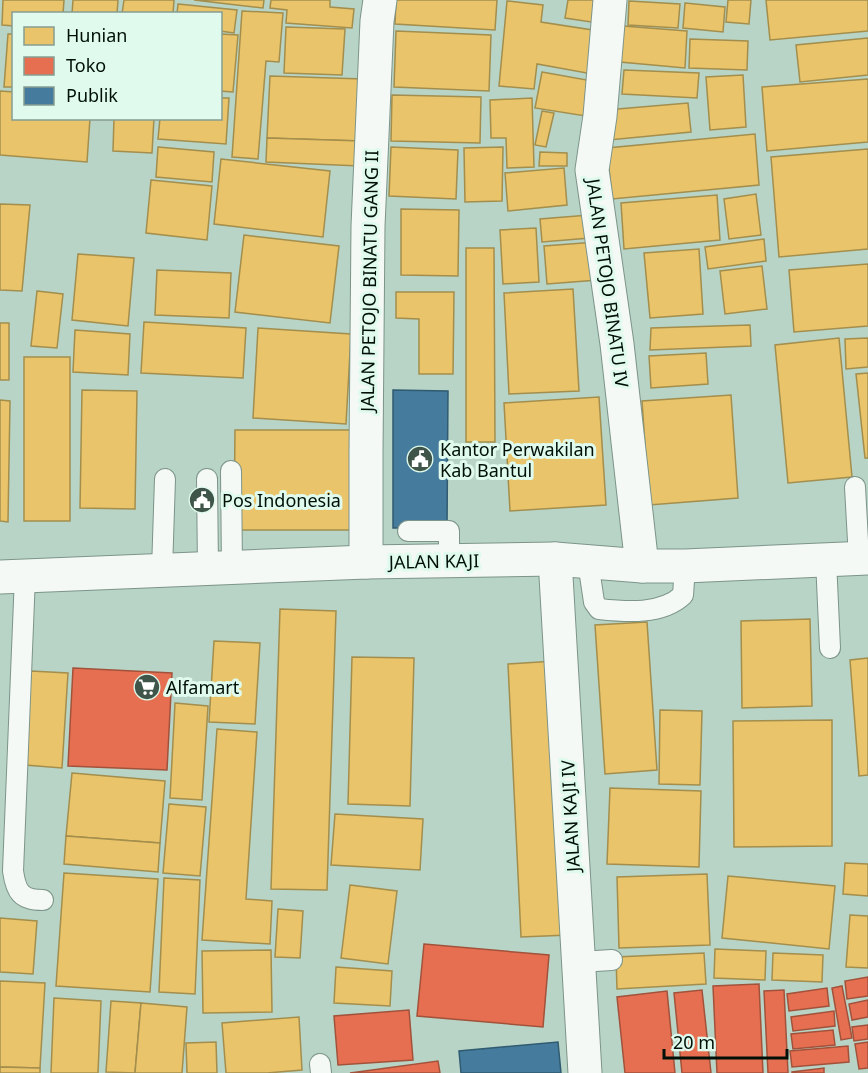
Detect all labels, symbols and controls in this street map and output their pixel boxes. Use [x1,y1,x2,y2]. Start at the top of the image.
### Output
legend [12,12,222,120]
text: Hunian [66,23,127,47]
text: Toko [66,53,106,77]
text: Publik [66,83,118,107]
street label: JALAN PETOJO BINATU GANG II [355,150,383,414]
street label: JALAN PETOJO BINATU IV [581,175,635,389]
place label: Kantor Perwakilan Kab Bantul [440,437,595,482]
public building icon: Kantor Perwakilan Kab Bantul [405,444,435,474]
public building icon: Pos Indonesia [187,485,217,515]
place label: Pos Indonesia [222,488,341,512]
street label: JALAN KAJI [387,548,479,574]
supermarket icon: Alfamart [132,672,162,702]
place label: Alfamart [166,675,240,699]
street label: JALAN KAJI IV [555,759,585,874]
scale bar [664,1022,787,1060]
text: 20 m [673,1030,715,1054]

